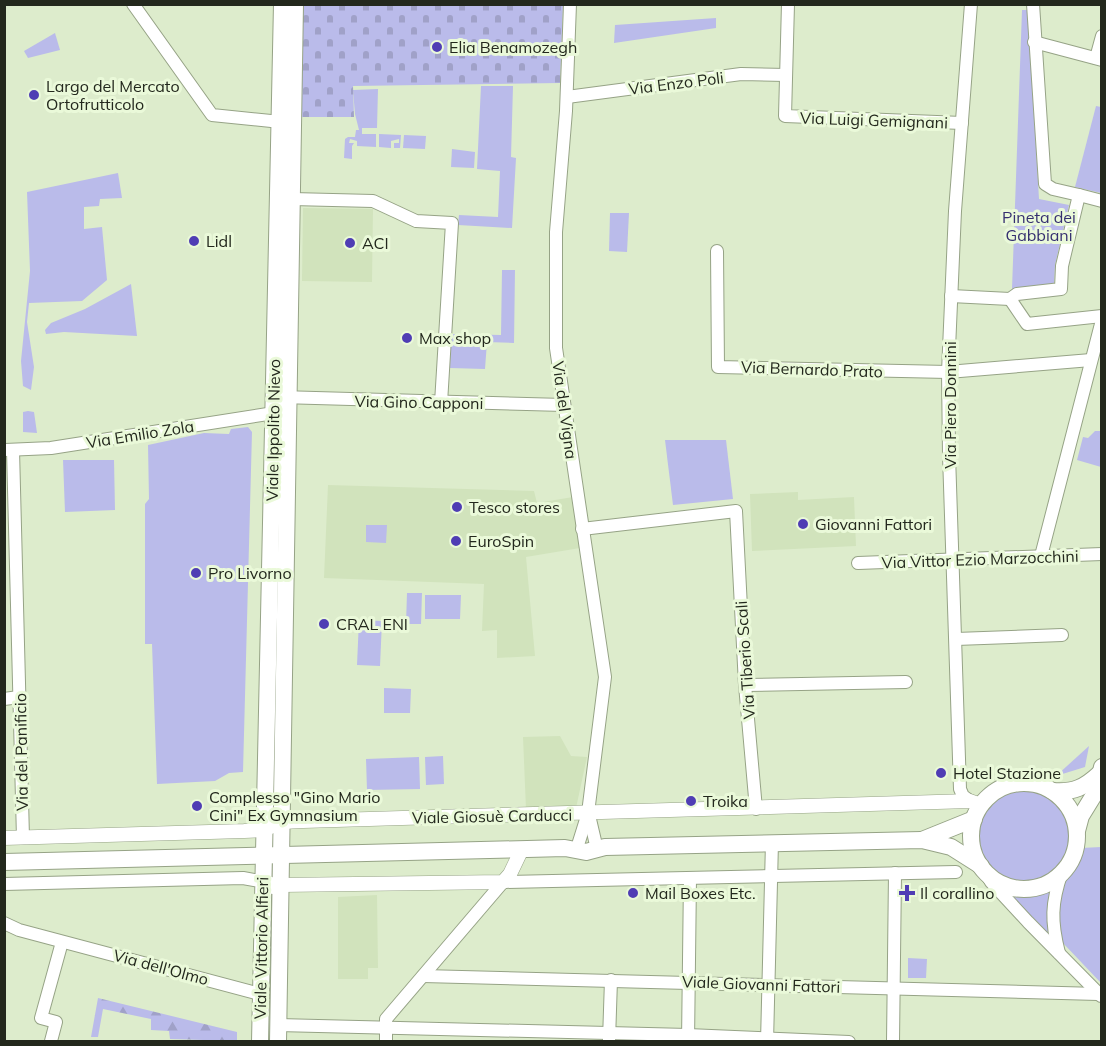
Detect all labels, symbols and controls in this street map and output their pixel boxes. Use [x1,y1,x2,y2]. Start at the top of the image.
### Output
place label: Elia Benamozegh [449,37,577,57]
marker: Elia Benamozegh [430,40,444,54]
street label: Via Enzo Poli [627,67,725,99]
place label: Largo del Mercato Ortofrutticolo [46,76,180,114]
marker: Largo del Mercato Ortofrutticolo [27,88,41,102]
street label: Via Luigi Gemignani [800,107,948,133]
park label: Pineta dei Gabbiani [1002,207,1076,245]
place label: Lidl [206,231,232,251]
place label: ACI [362,233,389,253]
marker: Lidl [187,234,201,248]
marker: ACI [343,236,357,250]
place label: Max shop [419,328,491,348]
marker: Max shop [400,331,414,345]
street label: Via Piero Donnini [940,341,960,469]
street label: Via Bernardo Prato [741,357,883,381]
street label: Viale Ippolito Nievo [262,359,284,501]
street label: Via del Vigna [548,360,582,460]
street label: Via Gino Capponi [354,391,484,413]
street label: Via Emilio Zola [85,416,195,452]
place label: Tesco stores [469,497,560,517]
marker: Tesco stores [450,500,464,514]
place label: Giovanni Fattori [815,514,932,534]
marker: Giovanni Fattori [796,517,810,531]
place label: EuroSpin [468,531,534,551]
marker: EuroSpin [449,534,463,548]
street label: Via Vittor Ezio Marzocchini [881,546,1079,572]
place label: Pro Livorno [208,563,292,583]
marker: Pro Livorno [189,566,203,580]
street label: Via Tiberio Scali [731,600,759,720]
place label: CRAL ENI [336,614,408,634]
marker: CRAL ENI [317,617,331,631]
street label: Via del Panificio [10,693,32,811]
place label: Hotel Stazione [953,763,1061,783]
marker: Hotel Stazione [934,766,948,780]
place label: Complesso "Gino Mario Cini" Ex Gymnasium [209,787,380,825]
place label: Troika [703,791,748,811]
marker: Troika [684,794,698,808]
marker: Complesso "Gino Mario Cini" Ex Gymnasium [190,799,204,813]
street label: Viale Giosuè Carducci [412,805,572,827]
street label: Viale Vittorio Alfieri [250,877,272,1019]
place label: Mail Boxes Etc. [645,883,756,903]
place label: Il corallino [920,883,994,903]
marker: Il corallino [898,884,916,902]
marker: Mail Boxes Etc. [626,886,640,900]
street label: Via dell'Olmo [111,945,211,989]
street label: Viale Giovanni Fattori [681,971,841,997]

